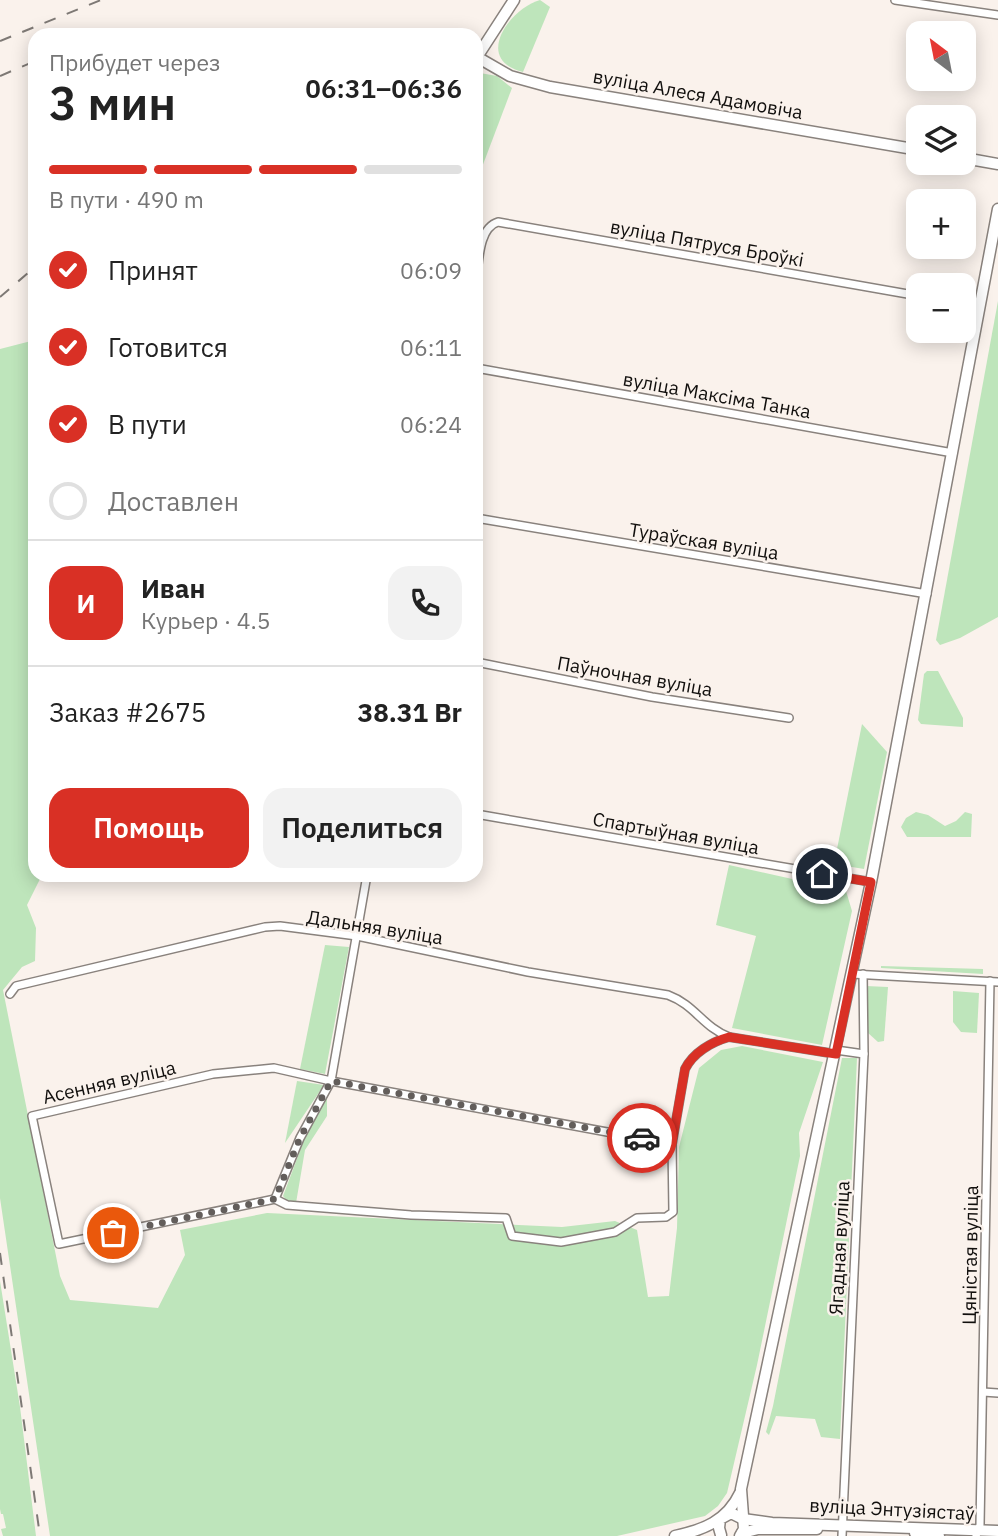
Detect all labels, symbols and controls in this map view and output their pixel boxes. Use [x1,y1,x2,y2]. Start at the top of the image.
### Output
north arrow [906,21,976,91]
map controls [906,21,976,343]
text: Прибудет через [49,47,221,77]
street label: вуліца Алеся Адамовіча [591,64,805,124]
text: 06:31–06:36 [305,71,462,105]
text: 3 мин [49,73,176,133]
button: layers [906,105,976,175]
text: В пути · 490 m [49,184,204,214]
button: + [906,189,976,259]
street label: вуліца Пятруся Броўкі [608,214,806,272]
icon: check [49,251,87,289]
text: Принят [108,253,198,287]
text: 06:09 [400,255,462,285]
button: − [906,273,976,343]
icon: check [49,328,87,366]
text: Готовится [108,330,228,364]
text: 06:11 [400,332,462,362]
street label: вуліца Максіма Танка [621,367,813,423]
icon: check [49,405,87,443]
text: В пути [108,407,187,441]
text: 06:24 [400,409,462,439]
text: Доставлен [108,484,239,518]
street label: Тураўская вуліца [627,517,781,565]
button: phone [388,566,462,640]
text: Иван [141,571,206,605]
text: И [77,586,95,620]
text: Курьер · 4.5 [141,605,271,635]
street label: Паўночная вуліца [555,651,715,701]
text: Заказ #2675 [49,695,206,729]
text: 38.31 Br [358,695,462,729]
button: Помощь [49,788,249,868]
button: Поделиться [263,788,462,868]
street label: Спартыўная вуліца [591,807,761,859]
pin [792,844,852,904]
icon: home [803,855,841,893]
street label: Дальняя вуліца [305,904,445,950]
street label: Асенняя вуліца [40,1055,178,1109]
courier [607,1103,677,1173]
icon: car [623,1119,661,1157]
street label: Ягадная вуліца [823,1180,855,1316]
street label: Цяністая вуліца [957,1185,983,1325]
pin [83,1203,143,1263]
icon: bag [94,1214,132,1252]
street label: вуліца Энтузіястаў [809,1493,976,1525]

